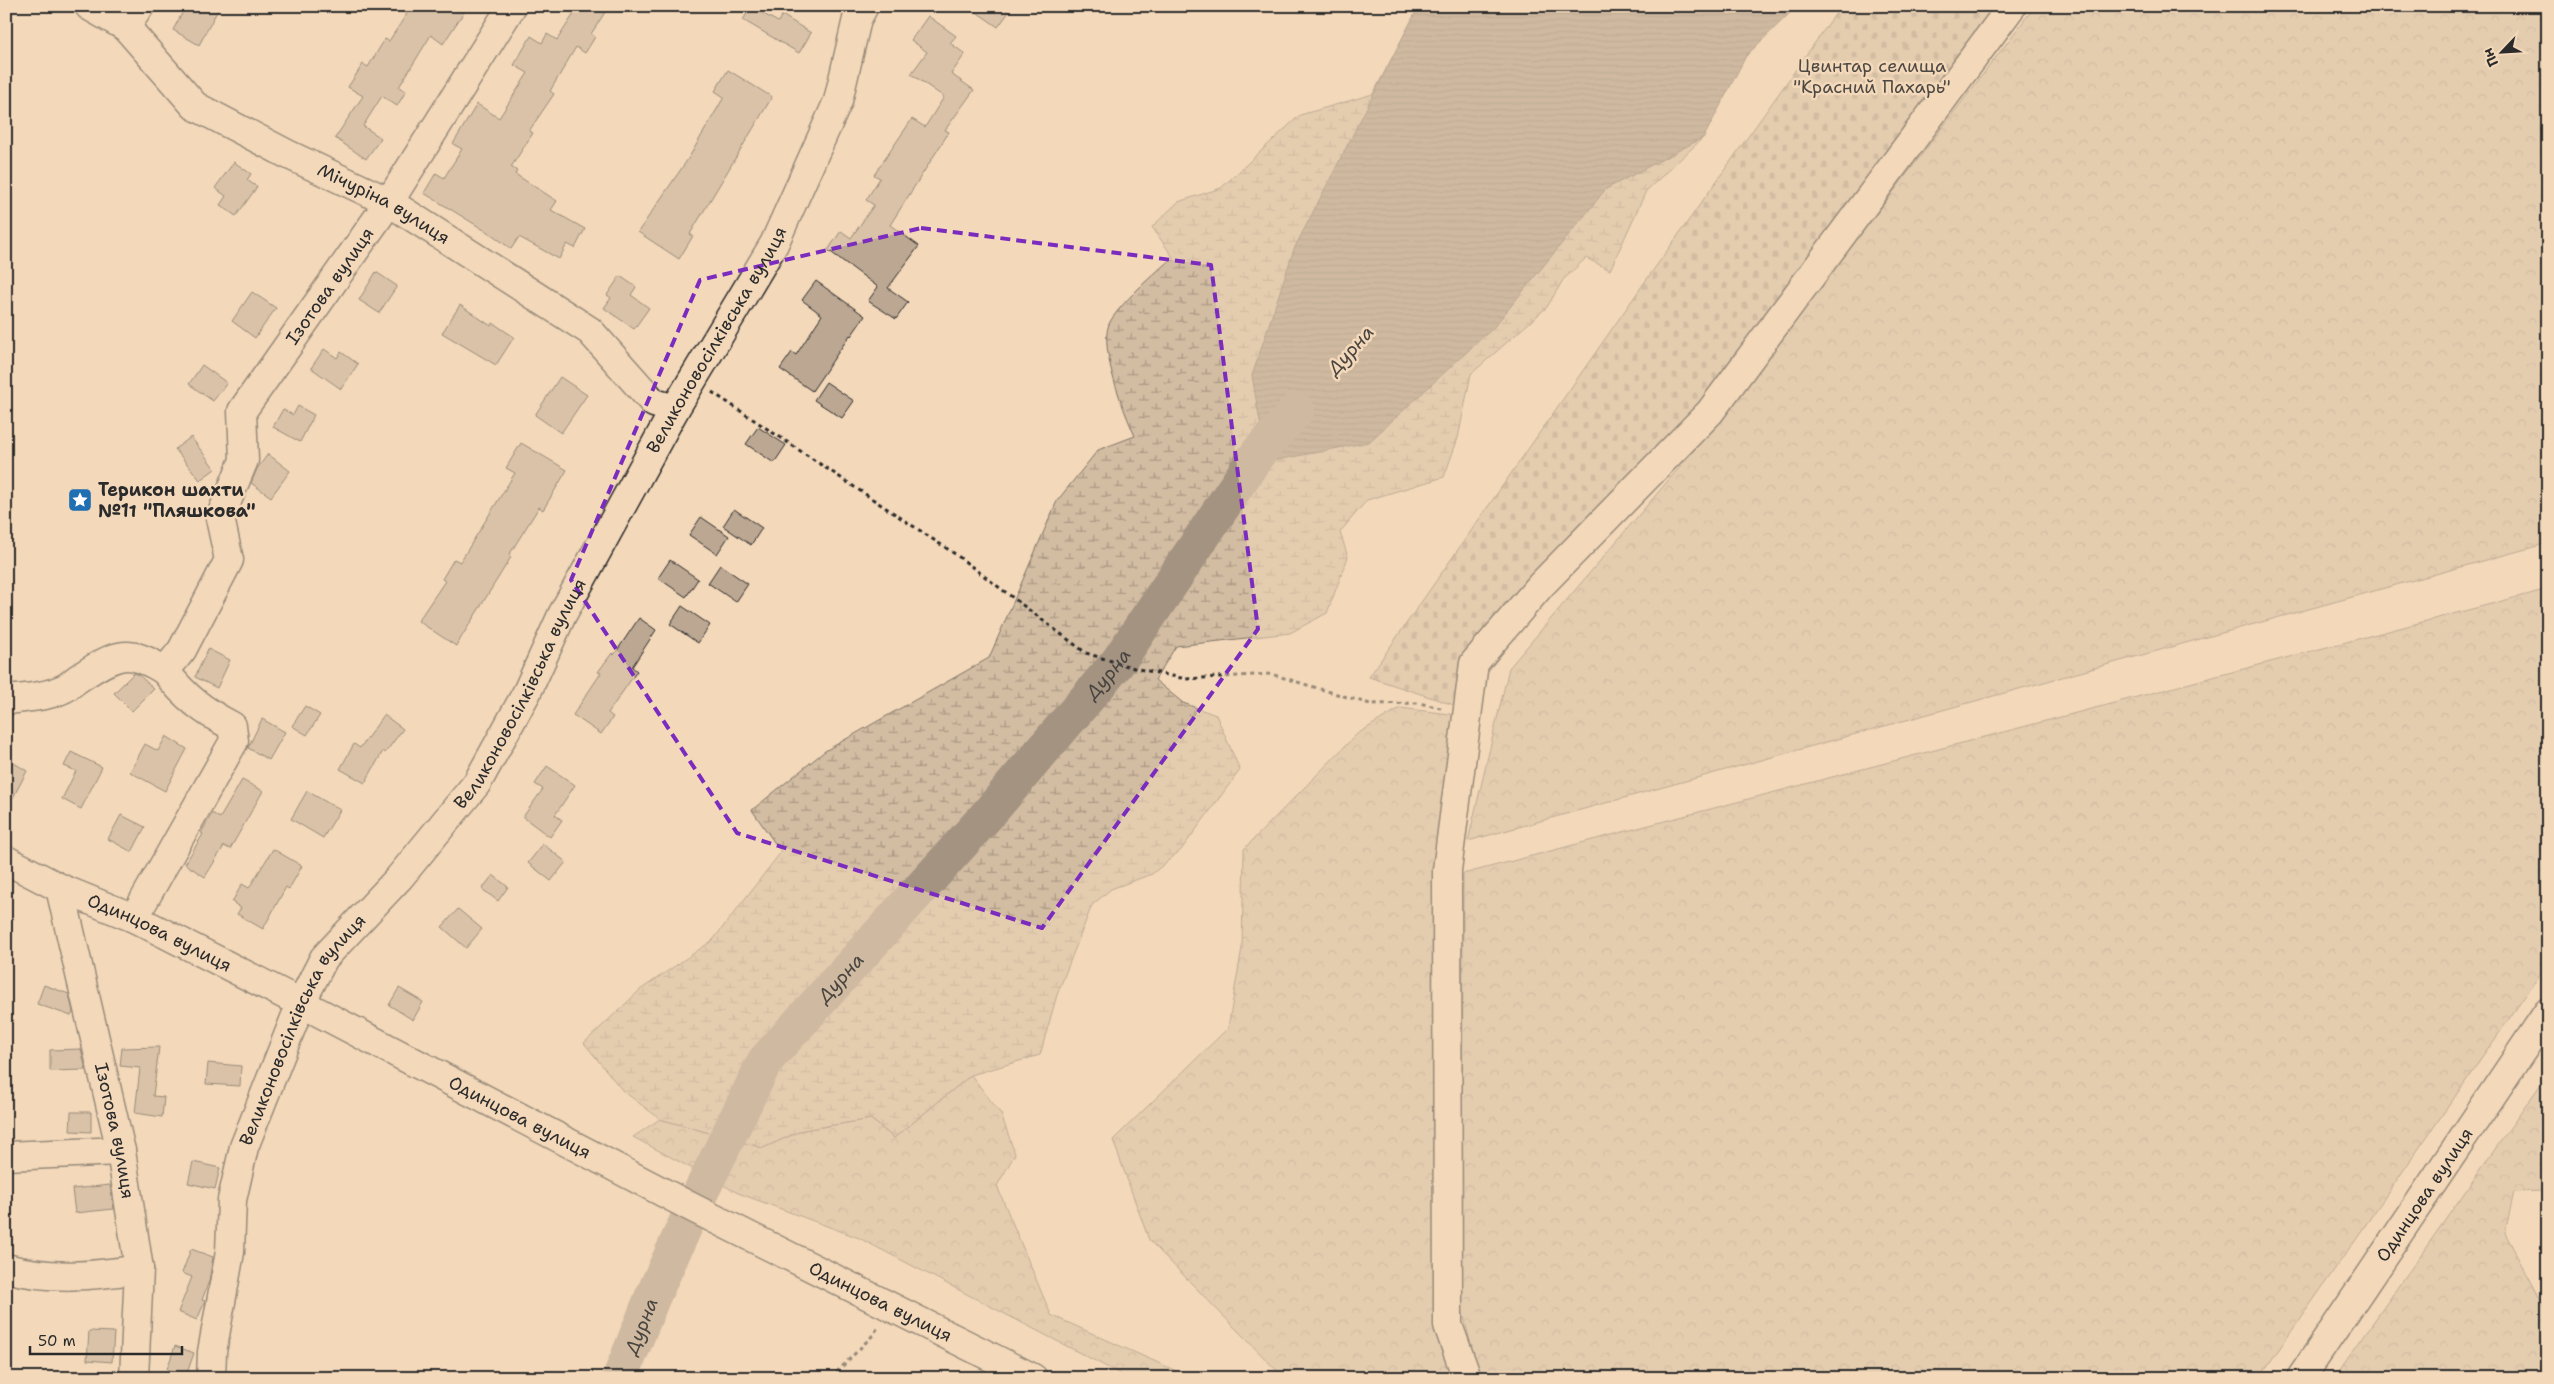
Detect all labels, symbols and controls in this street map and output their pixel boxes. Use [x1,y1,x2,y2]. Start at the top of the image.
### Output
north arrow [2476,28,2526,78]
text: Пн [2478,45,2502,70]
park label: Цвинтар селища "Красний Пахарь" [1793,54,1951,99]
street label: Мічуріна вулиця [313,158,454,250]
street label: Ізотова вулиця [280,223,379,349]
street label: Великоновосілківська вулиця [641,223,792,458]
water label: Дурна [1321,320,1379,381]
place label: Терикон шахти №11 "Пляшкова" [98,478,256,523]
place icon: Терикон шахти №11 "Пляшкова" [67,487,93,513]
street label: Великоновосілківська вулиця [448,574,592,814]
water label: Дурна [1079,644,1137,705]
street label: Одинцова вулиця [84,888,236,978]
street label: Великоновосілківська вулиця [234,909,371,1149]
water label: Дурна [811,948,870,1009]
street label: Ізотова вулиця [89,1061,140,1200]
street label: Одинцова вулиця [445,1070,595,1165]
street label: Одинцова вулиця [2371,1123,2479,1267]
street label: Одинцова вулиця [805,1256,956,1348]
water label: Дурна [618,1294,664,1359]
scale bar [30,1324,182,1356]
text: 50 m [38,1331,76,1351]

